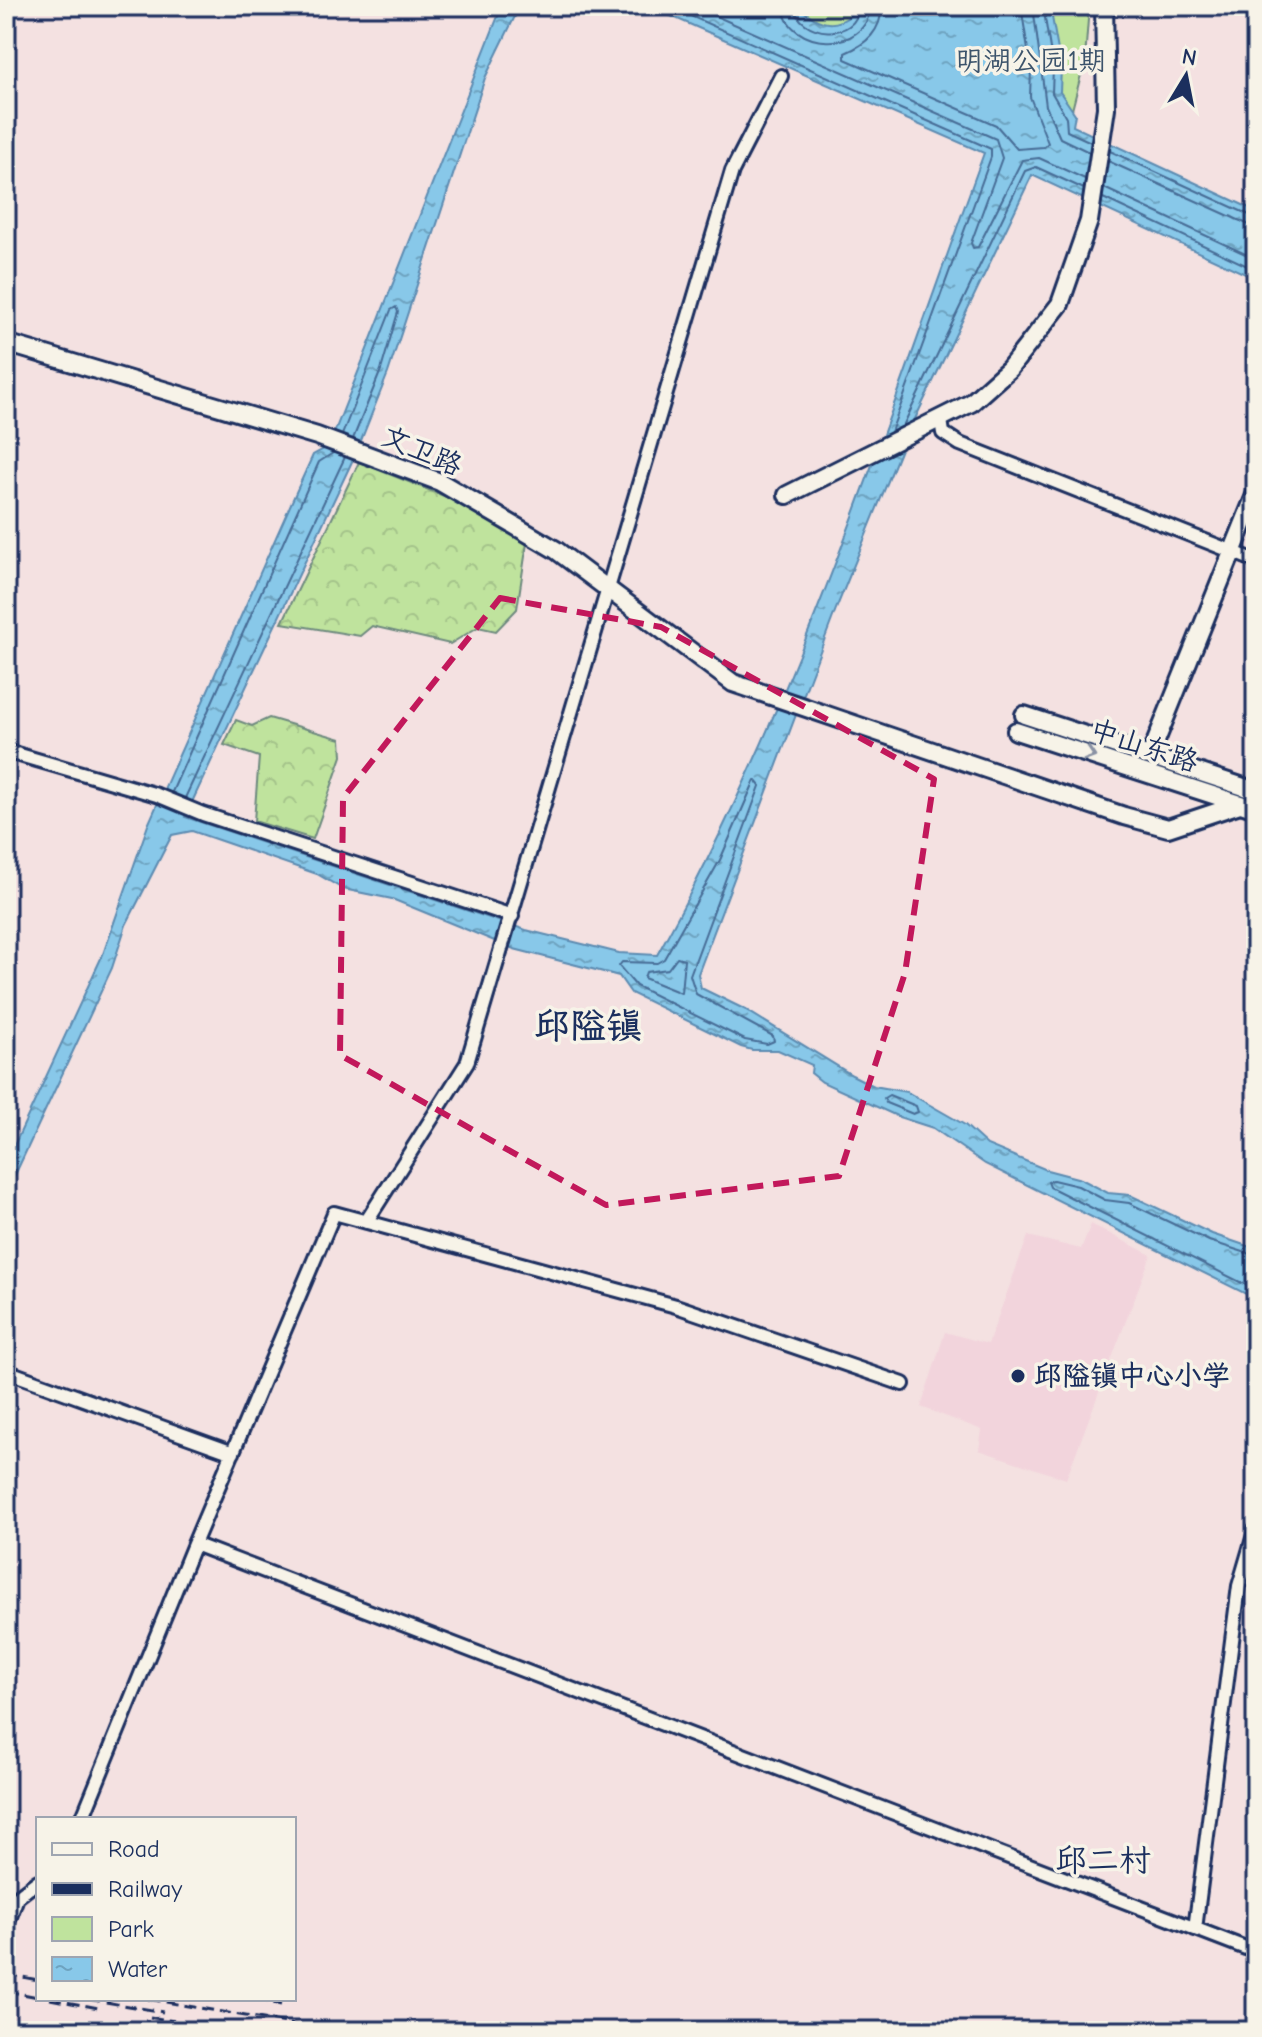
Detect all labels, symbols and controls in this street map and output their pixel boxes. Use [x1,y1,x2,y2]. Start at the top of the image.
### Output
north arrow [1146,36,1226,116]
text: N [1180,43,1199,71]
park label: 明湖公园1期 [955,45,1107,77]
street label: 文卫路 [377,420,467,482]
street label: 中山东路 [1086,713,1202,779]
one-way arrow [1082,746,1096,762]
district label: 邱隘镇 [534,1006,642,1047]
place label: 邱隘镇中心小学 [1034,1360,1230,1392]
marker: 邱隘镇中心小学 [1009,1367,1027,1385]
legend [36,1817,296,2001]
text: Road [108,1835,160,1863]
district label: 邱二村 [1055,1842,1151,1879]
text: Railway [108,1875,182,1903]
text: Park [108,1915,154,1943]
text: Water [108,1955,168,1983]

